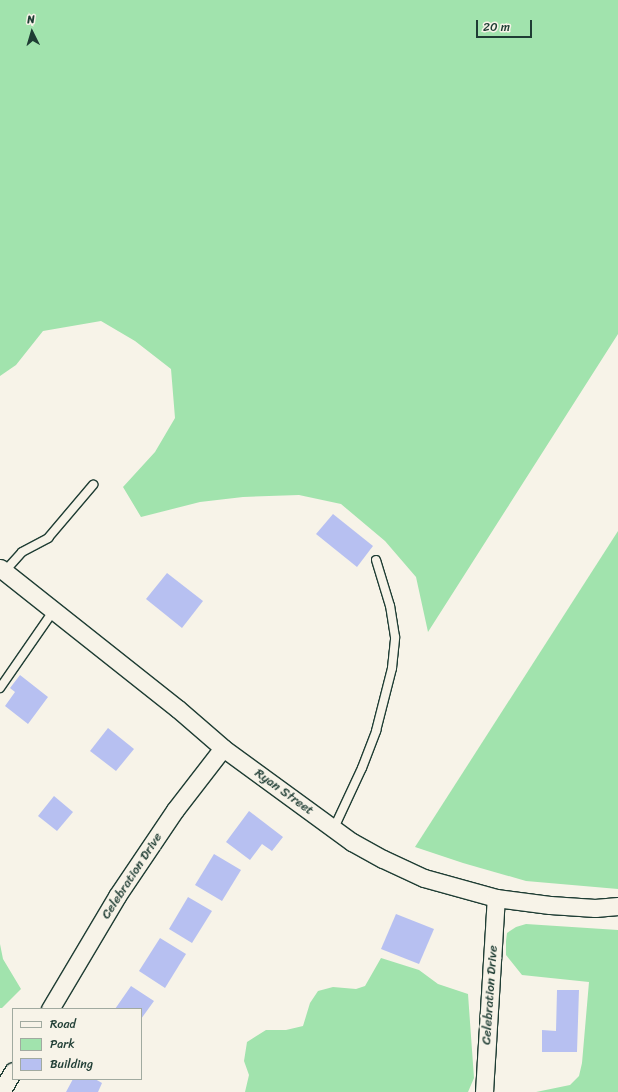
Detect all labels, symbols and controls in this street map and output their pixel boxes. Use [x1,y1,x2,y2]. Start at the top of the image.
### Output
text: N [26,10,36,29]
north arrow [12,12,52,52]
scale bar [478,12,534,38]
text: 20 m [483,16,510,38]
street label: Ryan Street [251,765,317,819]
street label: Celebration Drive [98,830,166,922]
street label: Celebration Drive [479,945,501,1045]
legend [12,1008,142,1080]
text: Road [50,1013,76,1035]
text: Park [50,1033,75,1055]
text: Building [50,1053,93,1075]

